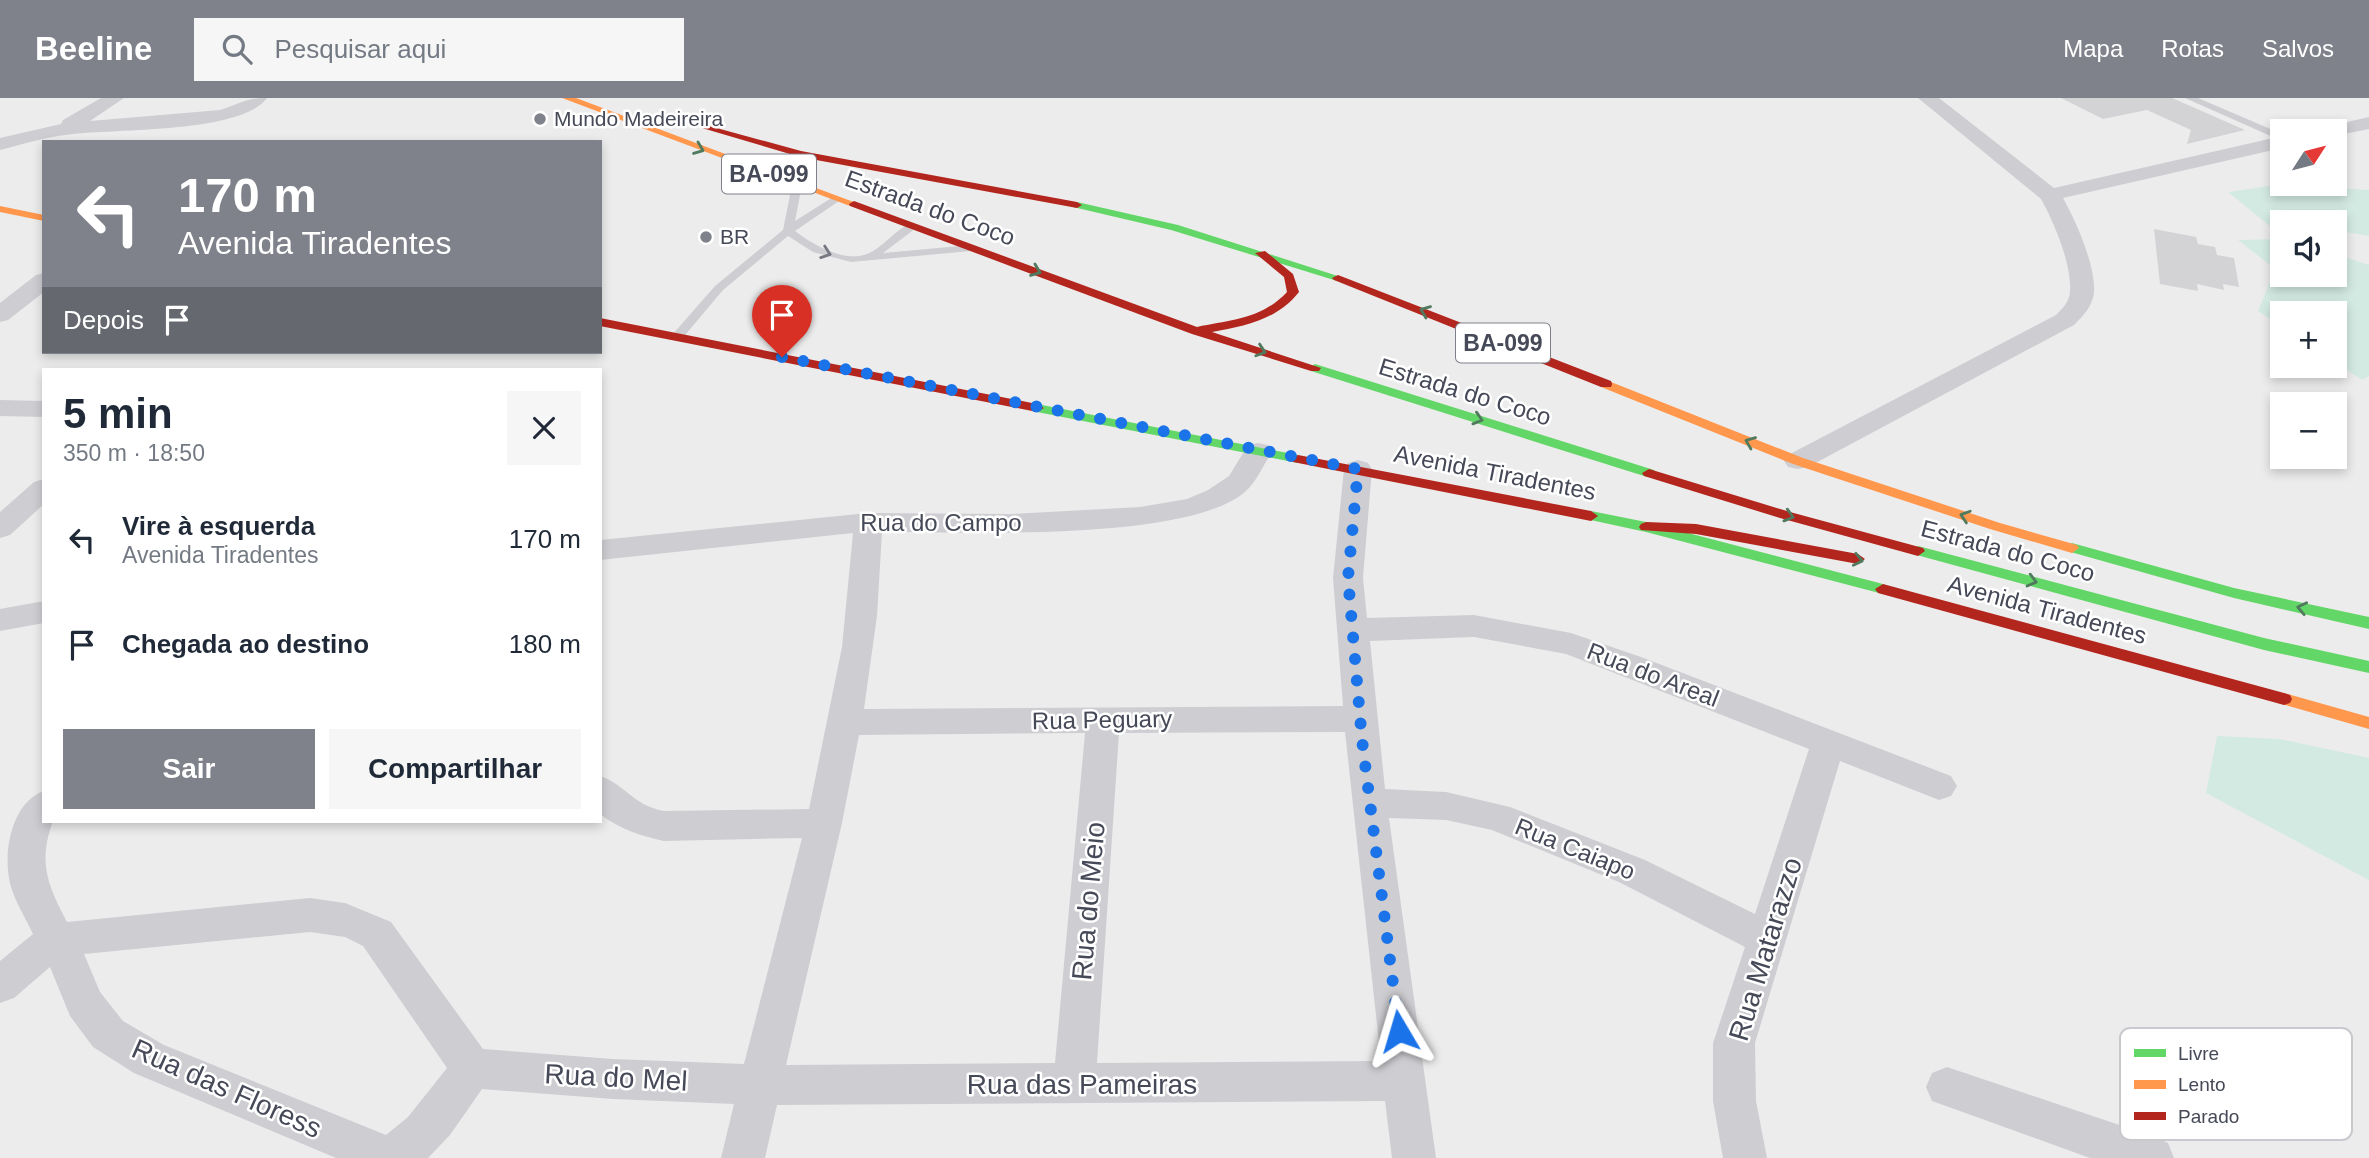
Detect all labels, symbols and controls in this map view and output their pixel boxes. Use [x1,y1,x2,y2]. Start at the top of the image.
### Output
search box [194,18,684,81]
text: Beeline [35,30,152,67]
icon: search [218,30,256,68]
text: Pesquisar aqui [274,34,446,64]
text: Mapa [2063,35,2123,62]
text: Rotas [2161,35,2224,62]
text: Salvos [2262,35,2334,62]
place label: Mundo Madeireira [554,107,724,130]
marker: Mundo Madeireira [532,111,548,127]
north arrow [2270,119,2347,196]
map controls [2270,119,2347,469]
one-way arrow [692,140,704,154]
road number: BA-099 [722,155,816,194]
street label: Estrada do Coco [842,164,1019,251]
icon: left [63,168,154,259]
text: 170 m [178,168,317,222]
button: sound [2270,210,2347,287]
text: Avenida Tiradentes [178,225,451,261]
place label: BR [720,225,749,248]
marker: BR [698,229,714,245]
one-way arrow [820,245,832,259]
one-way arrow [1030,263,1042,277]
pin [752,285,812,357]
icon: arrive [763,296,801,334]
icon: arrive [158,301,196,339]
button: + [2270,301,2347,378]
text: Depois [63,305,144,335]
one-way arrow [1420,306,1432,320]
road number: BA-099 [1456,324,1550,362]
one-way arrow [1255,343,1267,358]
street label: Estrada do Coco [1376,352,1555,431]
text: 5 min [63,390,173,437]
button: close [507,391,581,465]
button: − [2270,392,2347,469]
one-way arrow [1472,411,1484,426]
one-way arrow [1744,436,1757,450]
text: 350 m · 18:50 [63,440,205,466]
street label: Avenida Tiradentes [1392,440,1598,505]
one-way arrow [1783,508,1795,522]
street label: Rua do Campo [860,509,1022,536]
one-way arrow [1959,510,1972,524]
text: Vire à esquerda [122,511,315,541]
street label: Estrada do Coco [1918,514,2098,587]
icon: left [63,521,101,559]
text: 170 m [509,524,581,554]
text: Avenida Tiradentes [122,542,319,568]
one-way arrow [1852,551,1864,566]
street label: Avenida Tiradentes [1945,570,2150,649]
one-way arrow [2026,573,2038,588]
one-way arrow [2296,602,2308,617]
icon: arrive [63,626,101,664]
text: Chegada ao destino [122,629,369,659]
text: 180 m [509,629,581,659]
street label: Rua do Areal [1584,637,1723,712]
street label: Rua Peguary [1032,705,1172,734]
button: Sair [63,729,315,809]
button: Compartilhar [329,729,581,809]
street label: Rua Caiapo [1511,812,1639,885]
street label: Rua do Meio [1066,821,1111,981]
street label: Rua Matarazzo [1723,854,1808,1044]
position arrow [1362,994,1436,1068]
legend [2120,1028,2352,1140]
street label: Rua das Floress [127,1033,326,1144]
text: Livre [2178,1043,2219,1064]
street label: Rua do Mel [544,1058,688,1097]
street label: Rua das Pameiras [967,1069,1197,1100]
text: Lento [2178,1074,2226,1095]
text: Parado [2178,1106,2239,1127]

